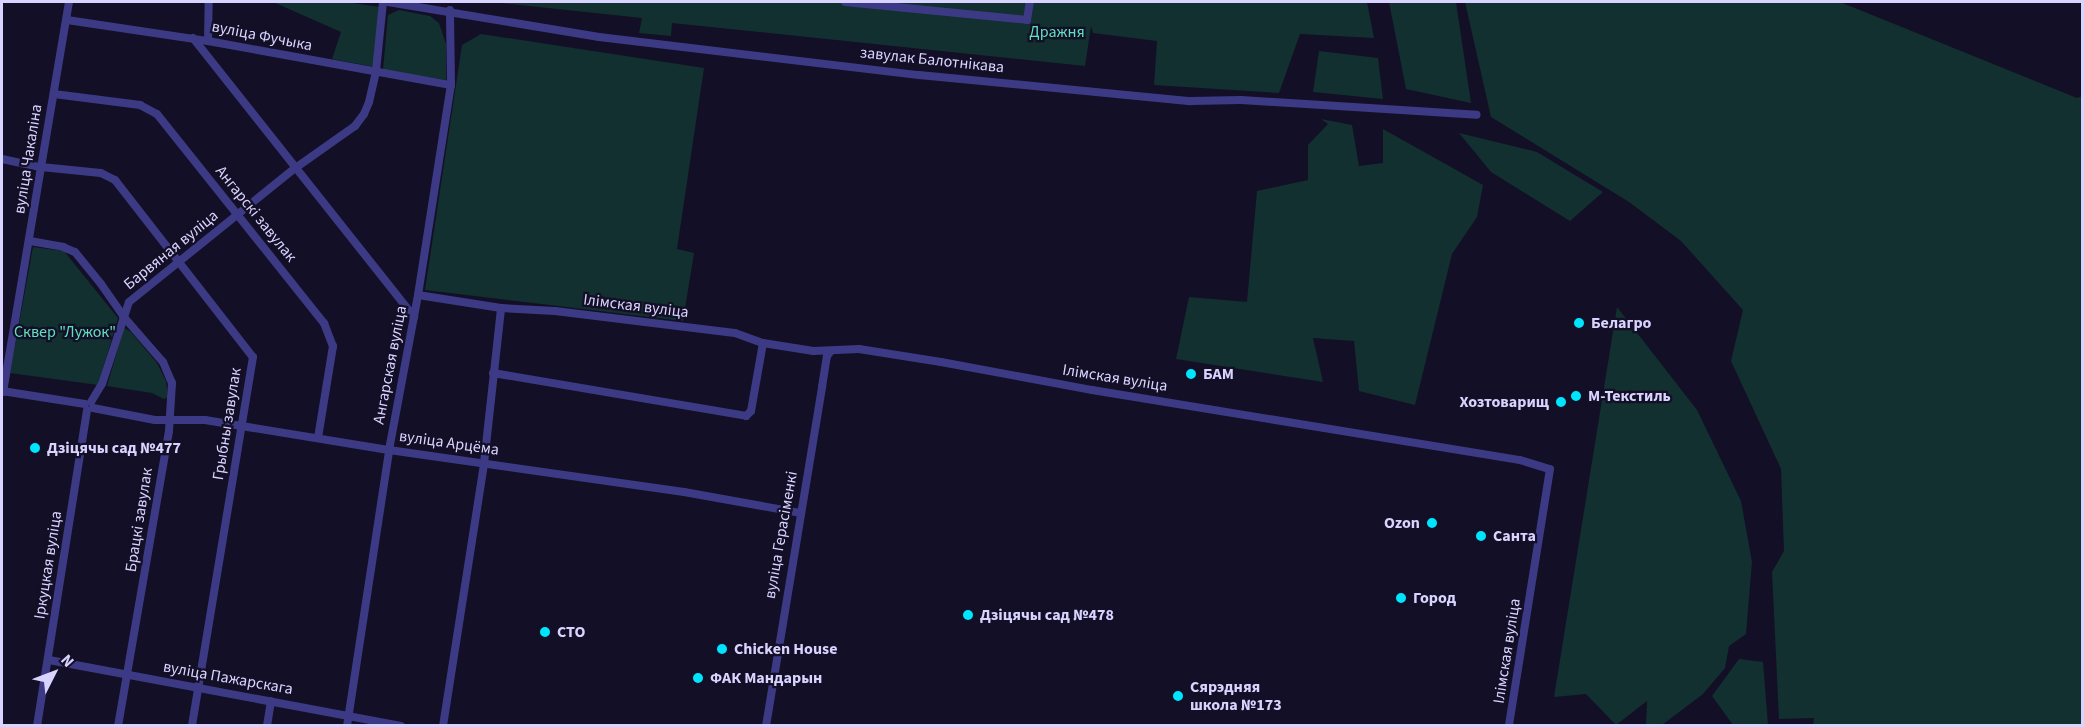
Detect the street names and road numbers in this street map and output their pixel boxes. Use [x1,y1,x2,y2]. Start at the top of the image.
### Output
street label: вуліца Фучыка [210,17,314,55]
street label: завулак Балотнікава [859,43,1005,77]
street label: вуліца Чакаліна [10,103,46,215]
street label: Ангарскі завулак [211,162,301,266]
street label: Барвяная вуліца [120,206,222,294]
street label: Ілімская вуліца [582,290,690,322]
street label: Ангарская вуліца [369,304,411,426]
street label: Ілімская вуліца [1061,360,1169,396]
street label: Грыбны завулак [209,366,245,482]
street label: вуліца Арцёма [398,426,500,460]
street label: Брацкі завулак [121,467,157,573]
street label: вуліца Герасіменкі [760,470,802,600]
street label: Іркуцкая вуліца [30,509,66,621]
street label: Ілімская вуліца [1489,597,1525,705]
street label: вуліца Пажарскага [162,657,294,699]

